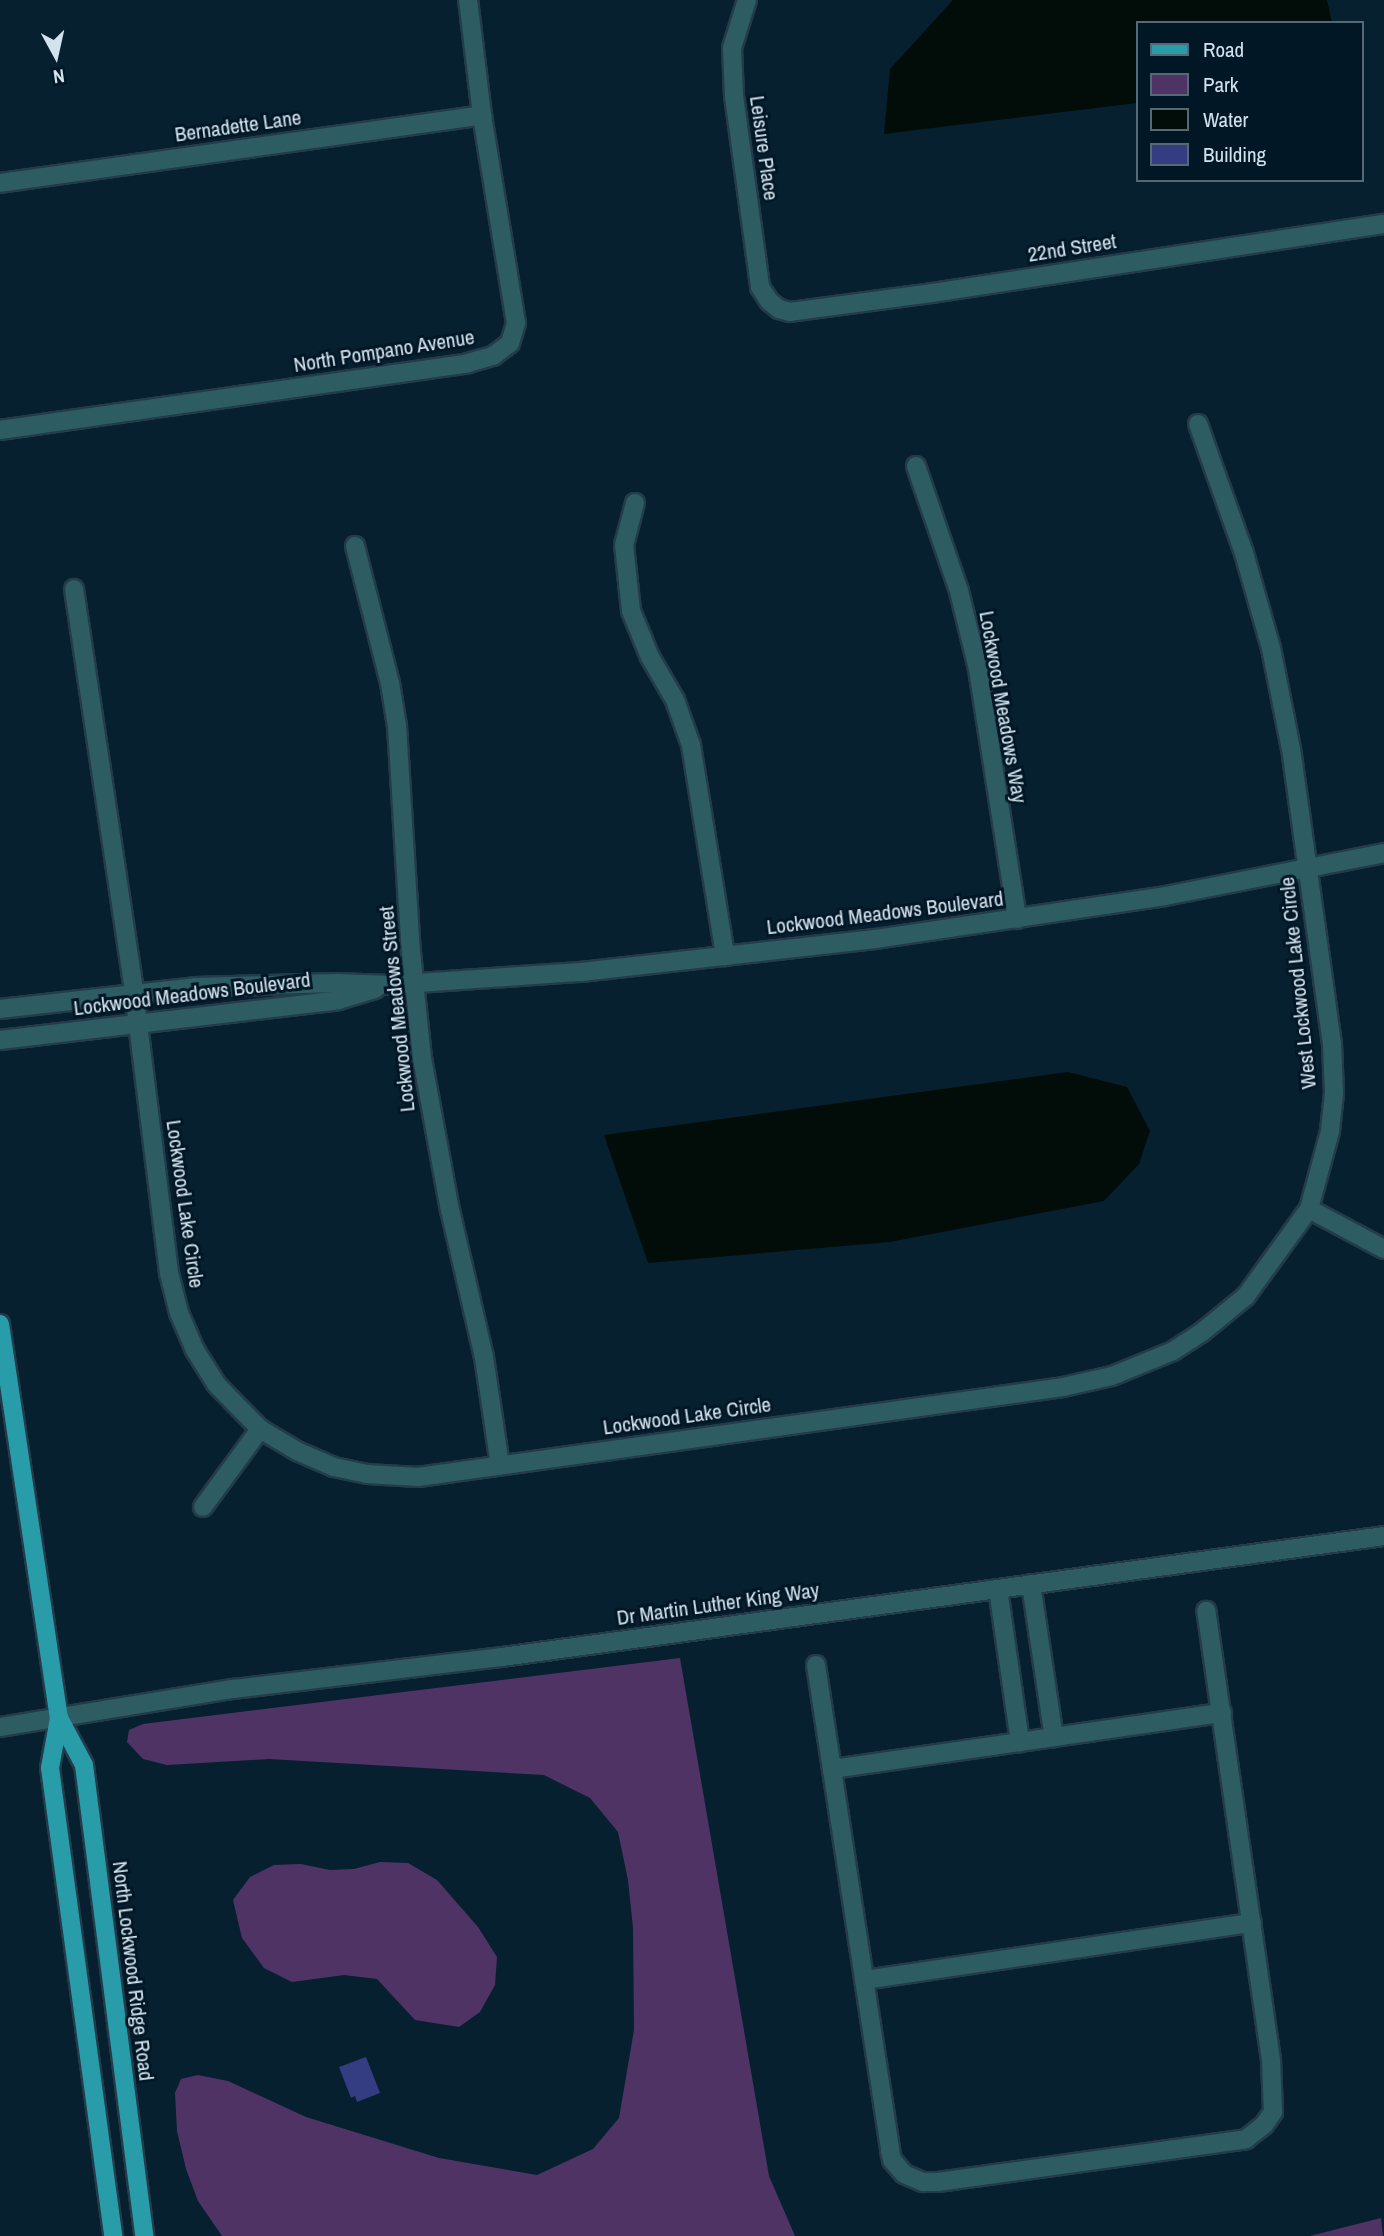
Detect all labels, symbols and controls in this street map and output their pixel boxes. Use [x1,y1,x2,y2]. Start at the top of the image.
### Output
north arrow [21,21,91,91]
legend [1136,21,1363,182]
text: Road [1203,35,1244,64]
text: N [52,63,66,90]
text: Park [1203,70,1238,99]
street label: Leisure Place [744,94,784,202]
street label: Bernadette Lane [173,105,303,147]
text: Water [1203,105,1248,134]
text: Building [1203,140,1266,169]
street label: 22nd Street [1026,229,1118,267]
street label: North Pompano Avenue [291,324,477,378]
street label: Lockwood Meadows Way [974,609,1032,805]
street label: West Lockwood Lake Circle [1274,876,1322,1090]
street label: Lockwood Meadows Boulevard [765,886,1005,940]
street label: Lockwood Meadows Street [374,905,420,1113]
street label: Lockwood Meadows Boulevard [72,967,312,1021]
street label: Lockwood Lake Circle [161,1118,209,1290]
street label: Lockwood Lake Circle [601,1392,773,1440]
street label: Dr Martin Luther King Way [615,1577,821,1631]
street label: North Lockwood Ridge Road [107,1860,159,2082]

